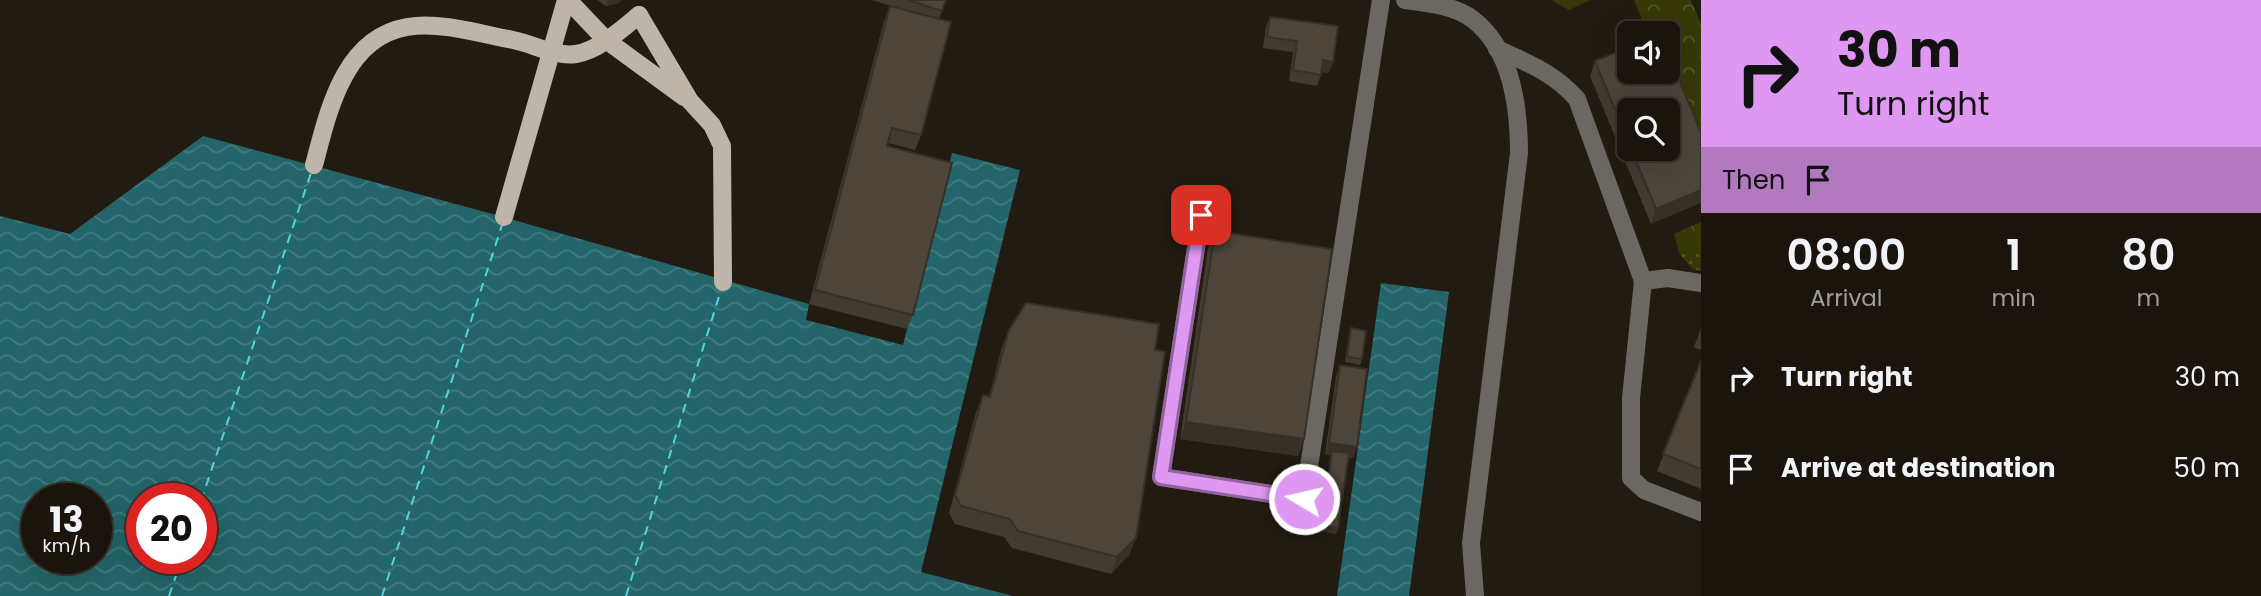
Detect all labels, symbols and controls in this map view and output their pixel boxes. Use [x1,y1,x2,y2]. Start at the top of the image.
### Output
text: 30 m [1837,16,1961,84]
map controls [1617,21,1680,161]
button: sound [1617,21,1680,84]
icon: right [1722,28,1813,119]
text: Turn right [1837,81,1989,126]
button: search [1617,98,1680,161]
icon: arrive [1799,161,1837,199]
text: Then [1722,162,1785,198]
pin [1171,185,1231,245]
icon: arrive [1182,196,1220,234]
text: 08:00 [1787,226,1906,285]
text: 1 [2006,226,2021,285]
text: 80 [2121,226,2175,285]
text: Arrival [1810,282,1883,314]
text: min [1992,282,2036,314]
text: m [2136,282,2160,314]
icon: right [1722,359,1760,397]
text: Turn right [1781,359,1913,395]
text: 30 m [2175,359,2240,395]
icon: arrive [1722,450,1760,488]
text: Arrive at destination [1781,450,2056,486]
text: 50 m [2174,450,2240,486]
position arrow [1267,462,1341,536]
speed limit sign: 20 [126,483,217,574]
text: 13 [49,495,84,544]
text: km/h [43,533,90,558]

